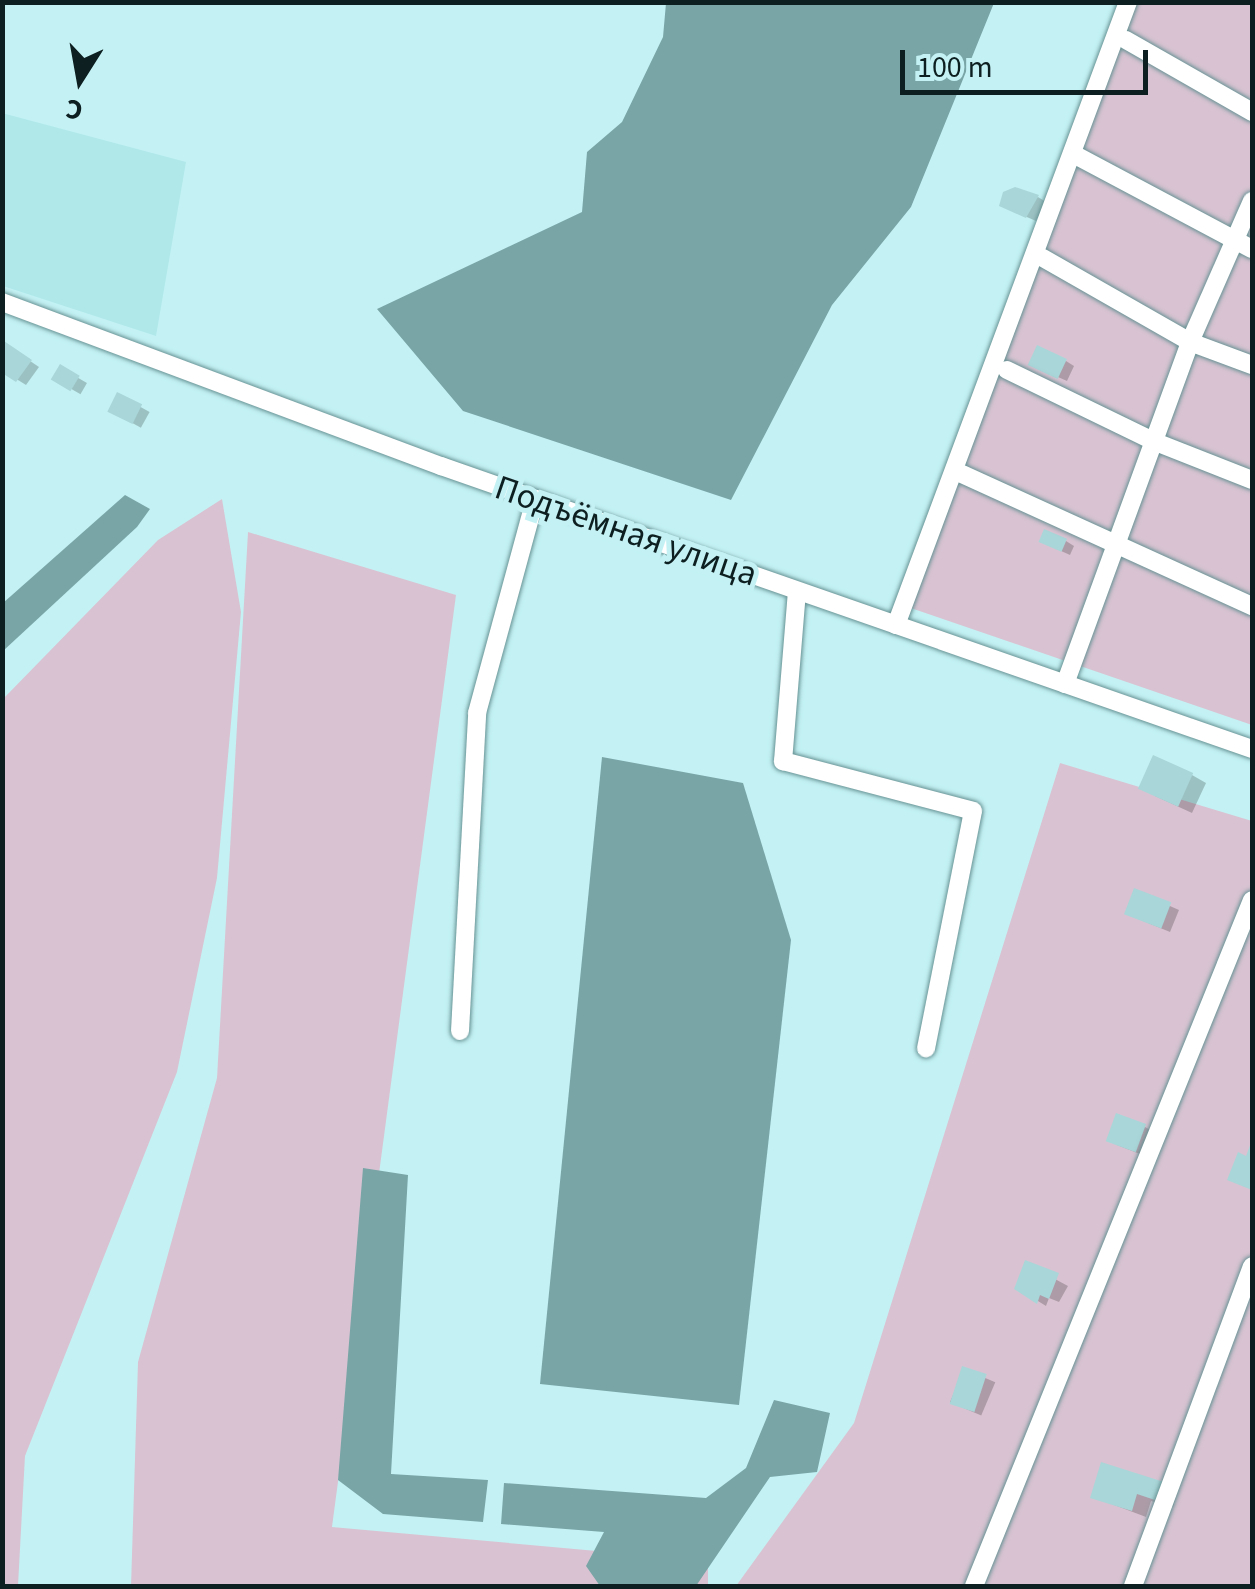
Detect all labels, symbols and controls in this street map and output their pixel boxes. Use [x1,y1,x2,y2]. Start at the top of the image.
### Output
north arrow [30,30,130,130]
scale bar [905,30,1152,92]
text: 100 m [917,46,993,89]
text: С [62,88,86,131]
street label: Подъёмная улица [490,467,762,595]

